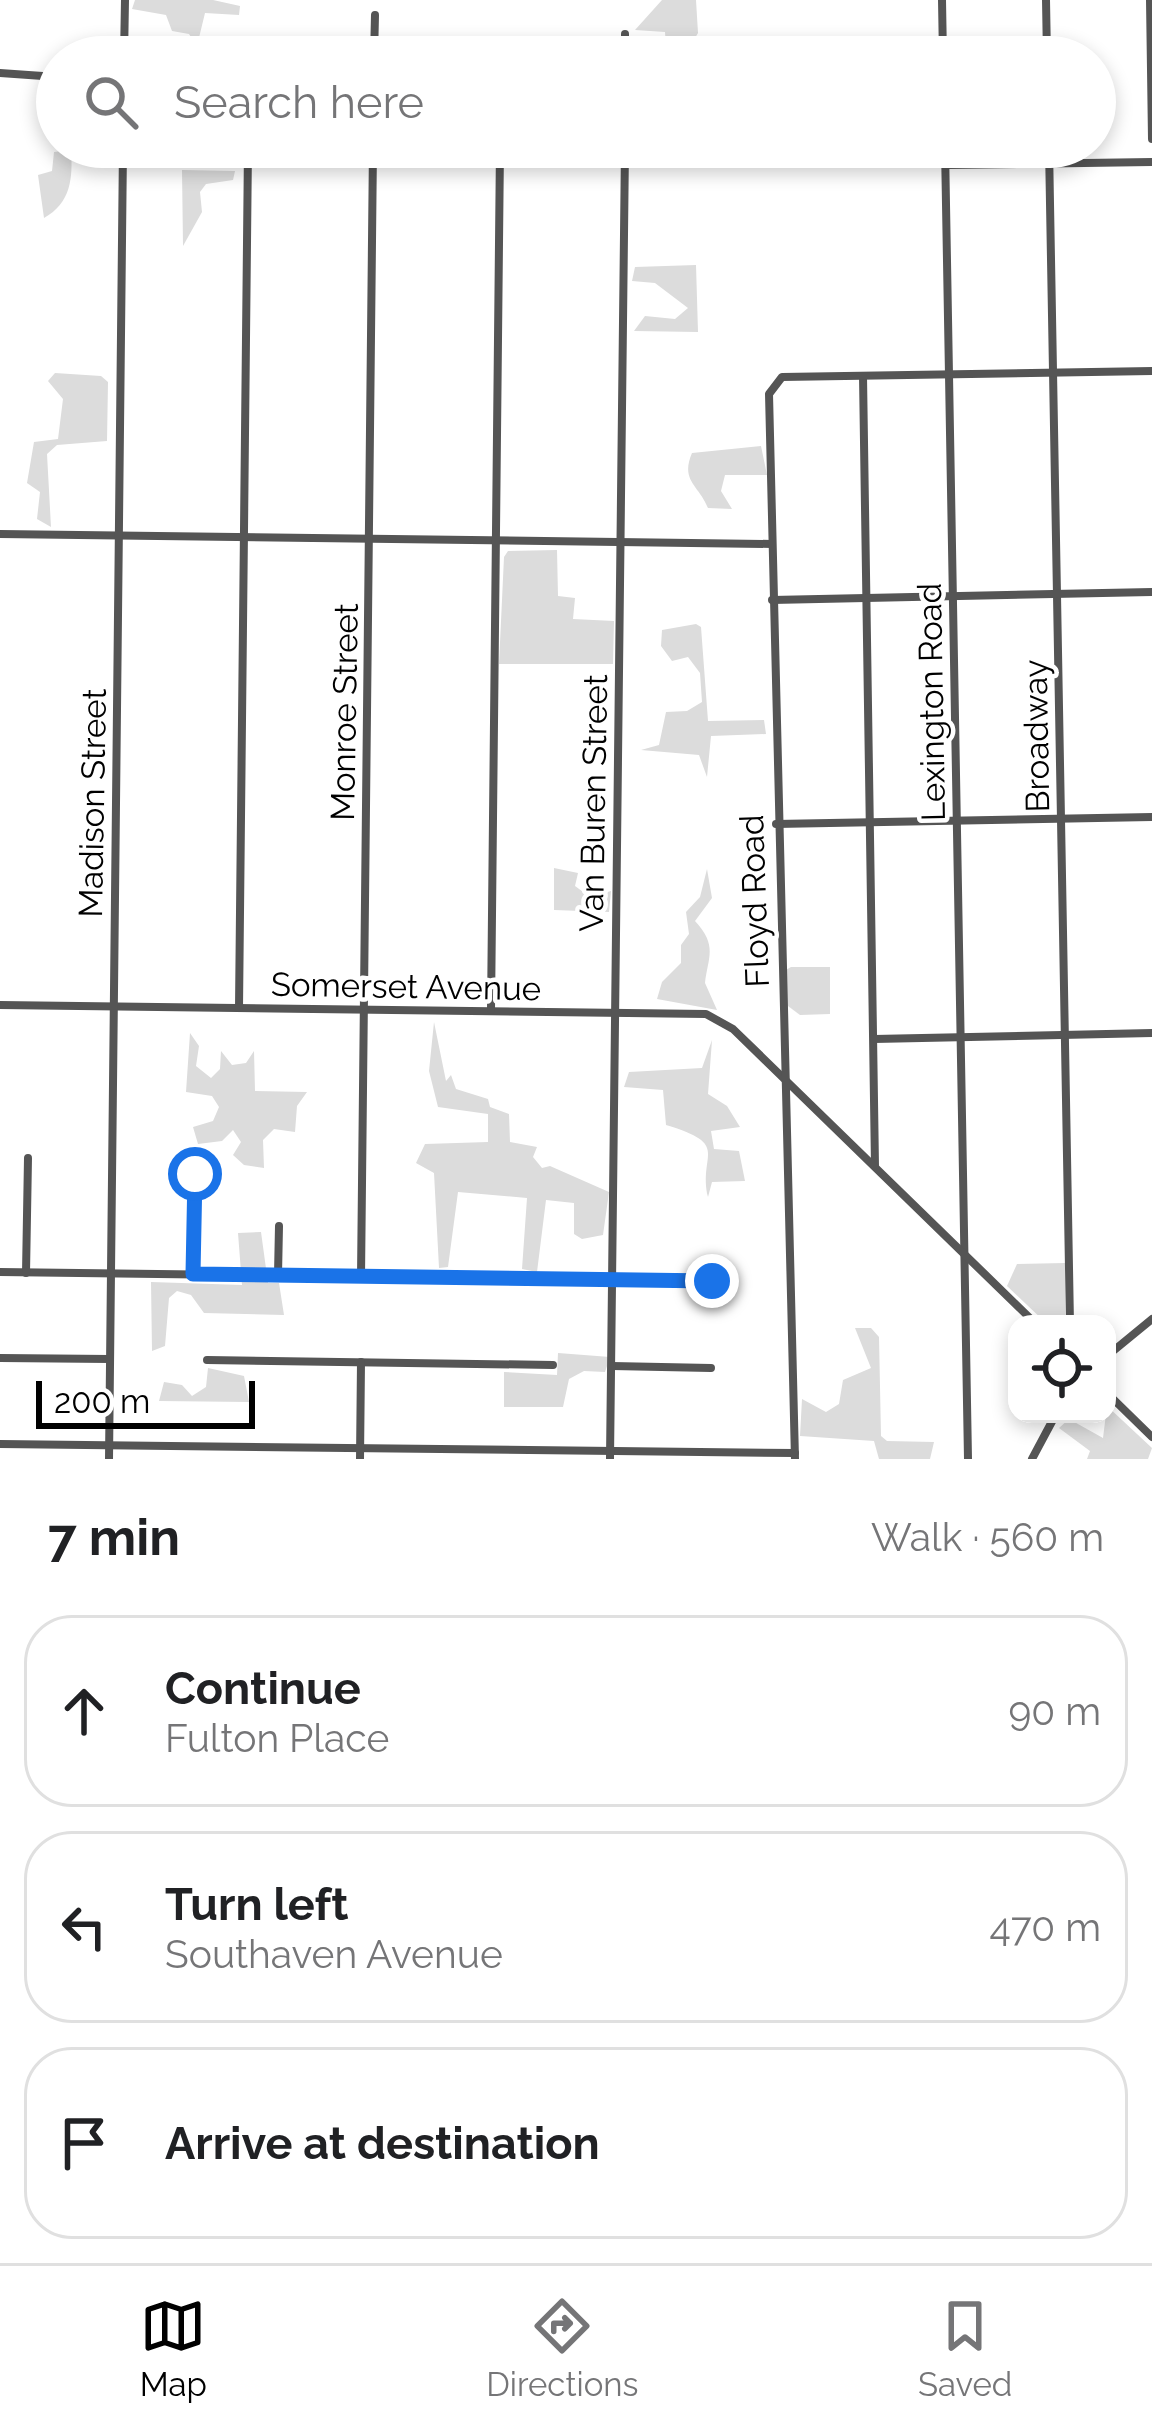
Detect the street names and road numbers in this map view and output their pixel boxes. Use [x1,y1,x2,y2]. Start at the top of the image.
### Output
street label: Lexington Road [910,583,953,821]
street label: Monroe Street [323,603,366,821]
street label: Broadway [1016,659,1057,813]
street label: Van Buren Street [572,674,615,932]
street label: Madison Street [71,688,114,918]
street label: Floyd Road [732,814,777,988]
street label: Somerset Avenue [270,965,541,1008]

